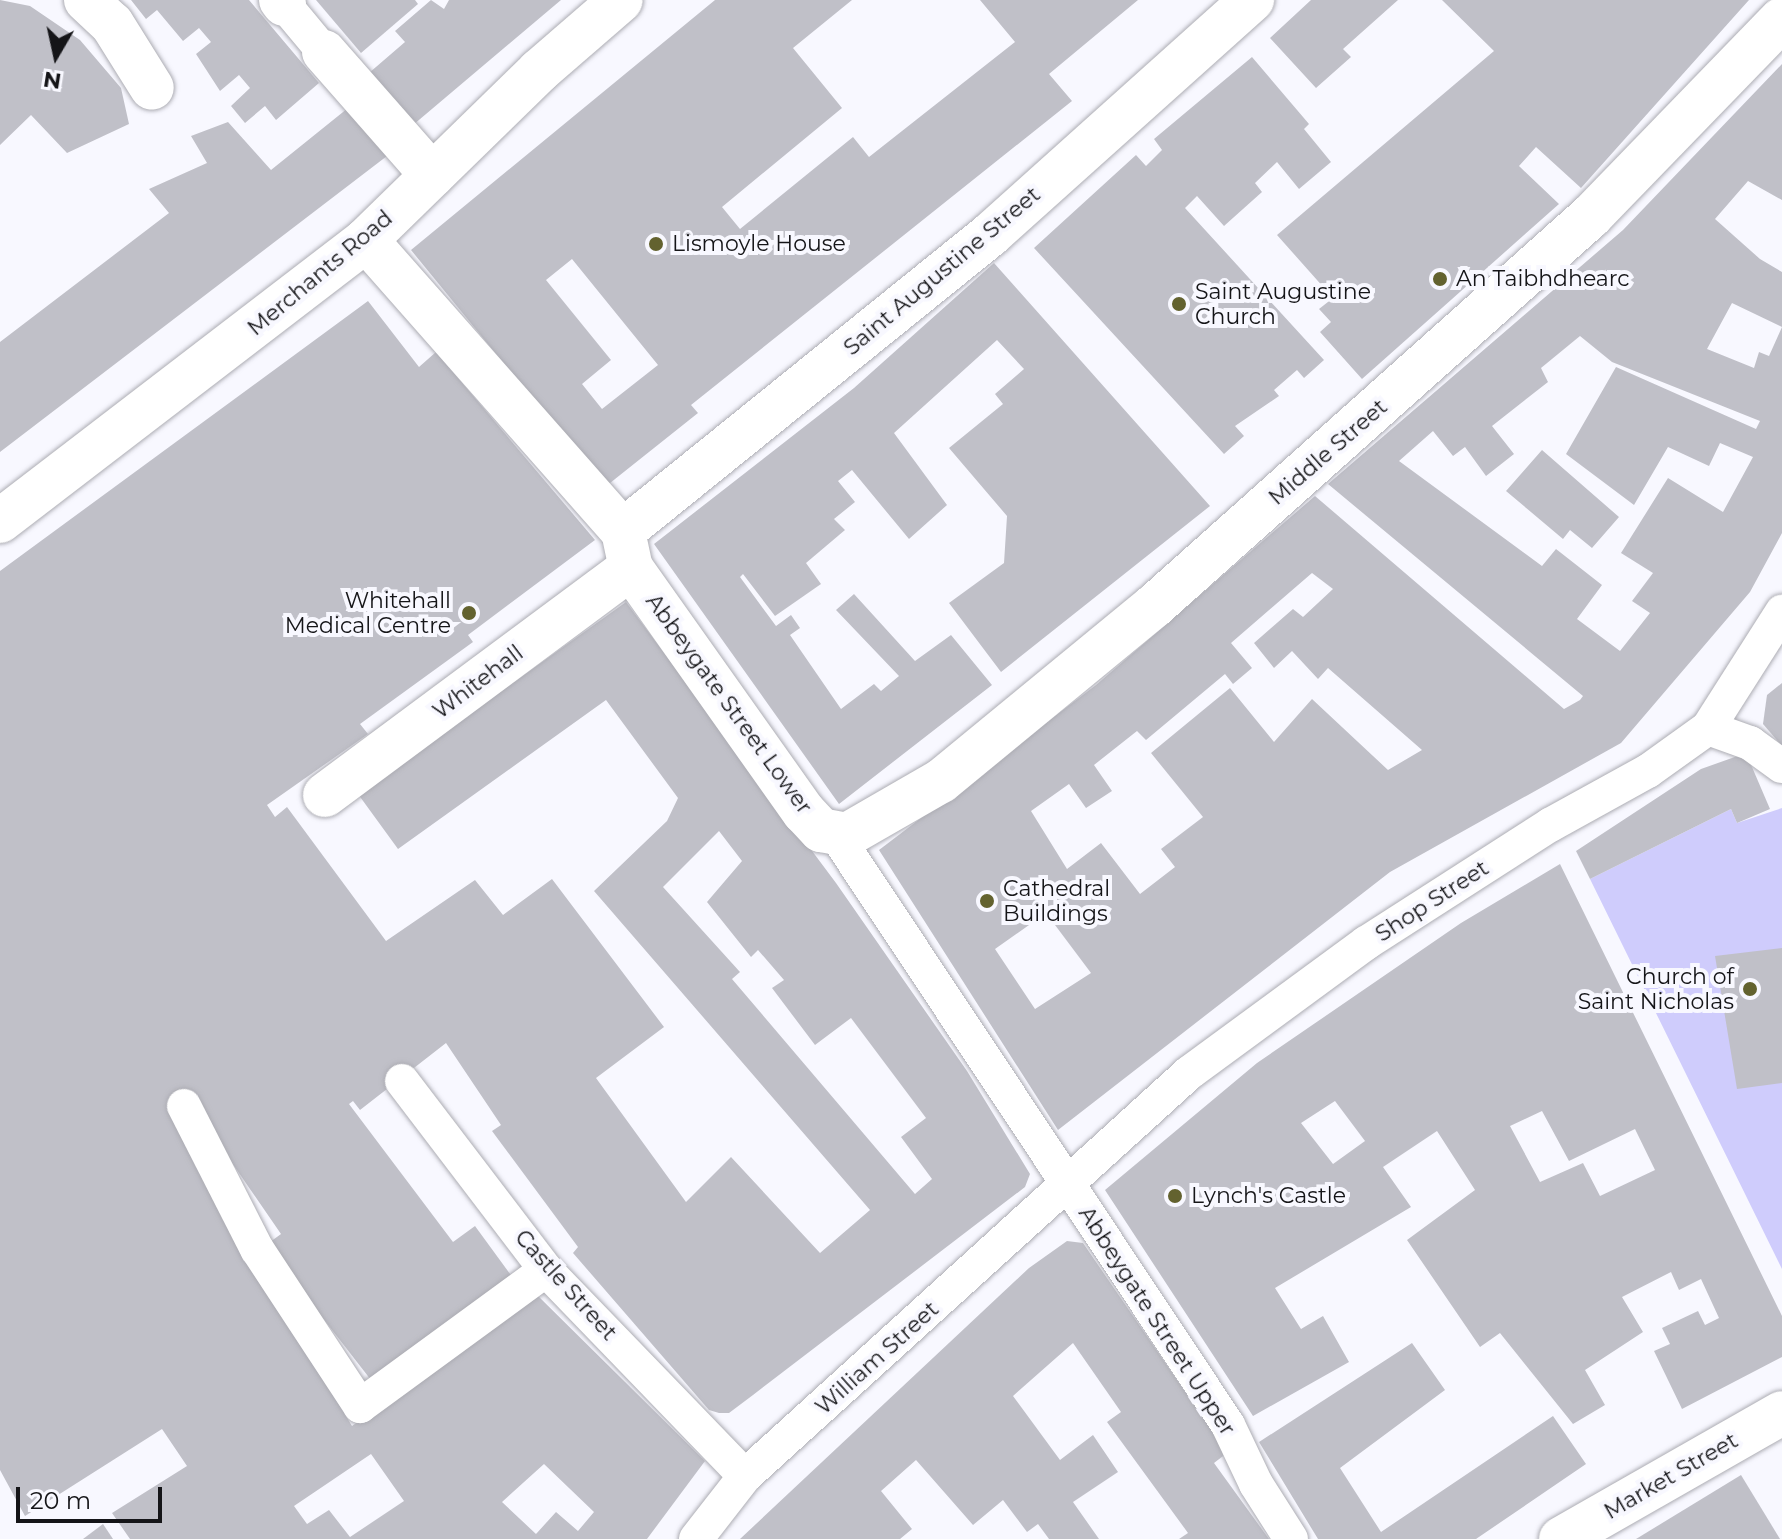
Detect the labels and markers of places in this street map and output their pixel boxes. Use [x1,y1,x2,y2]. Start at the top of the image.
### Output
place label: Lismoyle House [672,231,846,257]
marker: Lismoyle House [647,235,665,253]
place label: An Taibhdhearc [1456,266,1630,292]
marker: An Taibhdhearc [1431,270,1449,288]
place label: Saint Augustine Church [1195,278,1371,330]
marker: Saint Augustine Church [1170,295,1188,313]
place label: Whitehall Medical Centre [285,587,451,638]
marker: Whitehall Medical Centre [458,602,480,624]
place label: Cathedral Buildings [1003,875,1110,926]
marker: Cathedral Buildings [978,892,996,910]
place label: Church of Saint Nicholas [1578,963,1734,1014]
marker: Church of Saint Nicholas [1741,980,1759,998]
place label: Lynch's Castle [1191,1183,1346,1209]
marker: Lynch's Castle [1166,1187,1184,1205]

